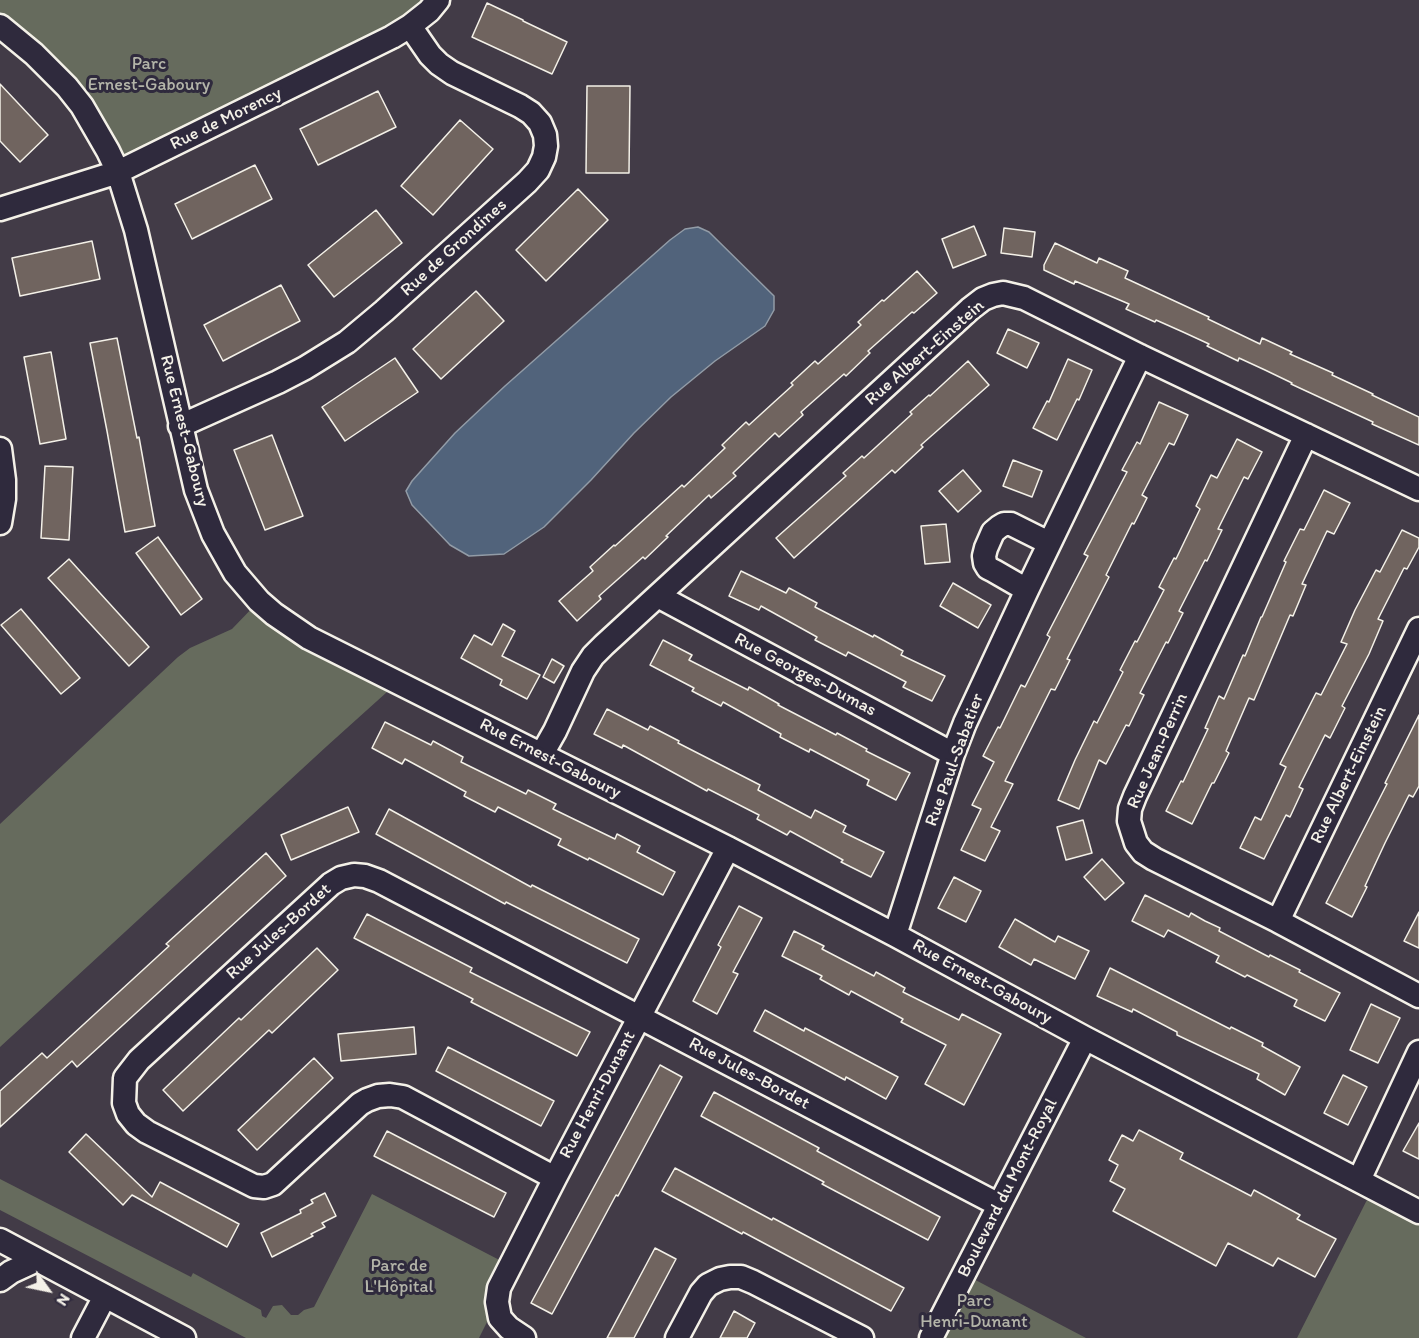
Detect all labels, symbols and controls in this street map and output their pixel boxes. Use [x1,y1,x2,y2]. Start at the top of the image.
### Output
park label: Parc Ernest-Gaboury [88,53,210,96]
street label: Rue de Morency [167,83,285,155]
street label: Rue de Grondines [396,195,512,301]
street label: Rue Albert-Einstein [861,295,989,411]
street label: Rue Ernest-Gaboury [155,353,213,509]
street label: Rue Georges-Dumas [730,628,880,722]
street label: Rue Jean-Perrin [1123,690,1193,812]
street label: Rue Paul-Sabatier [921,691,989,829]
street label: Rue Albert-Einstein [1306,702,1392,848]
street label: Rue Ernest-Gaboury [476,714,624,804]
street label: Rue Jules-Bordet [222,879,336,985]
street label: Rue Ernest-Gaboury [909,935,1055,1029]
street label: Rue Henri-Dunant [555,1028,641,1162]
street label: Rue Jules-Bordet [685,1033,813,1115]
street label: Boulevard du Mont-Royal [953,1095,1063,1281]
park label: Parc de L'Hôpital [365,1255,433,1298]
north arrow [18,1260,78,1320]
text: N [53,1290,74,1310]
park label: Parc Henri-Dunant [920,1290,1028,1332]

